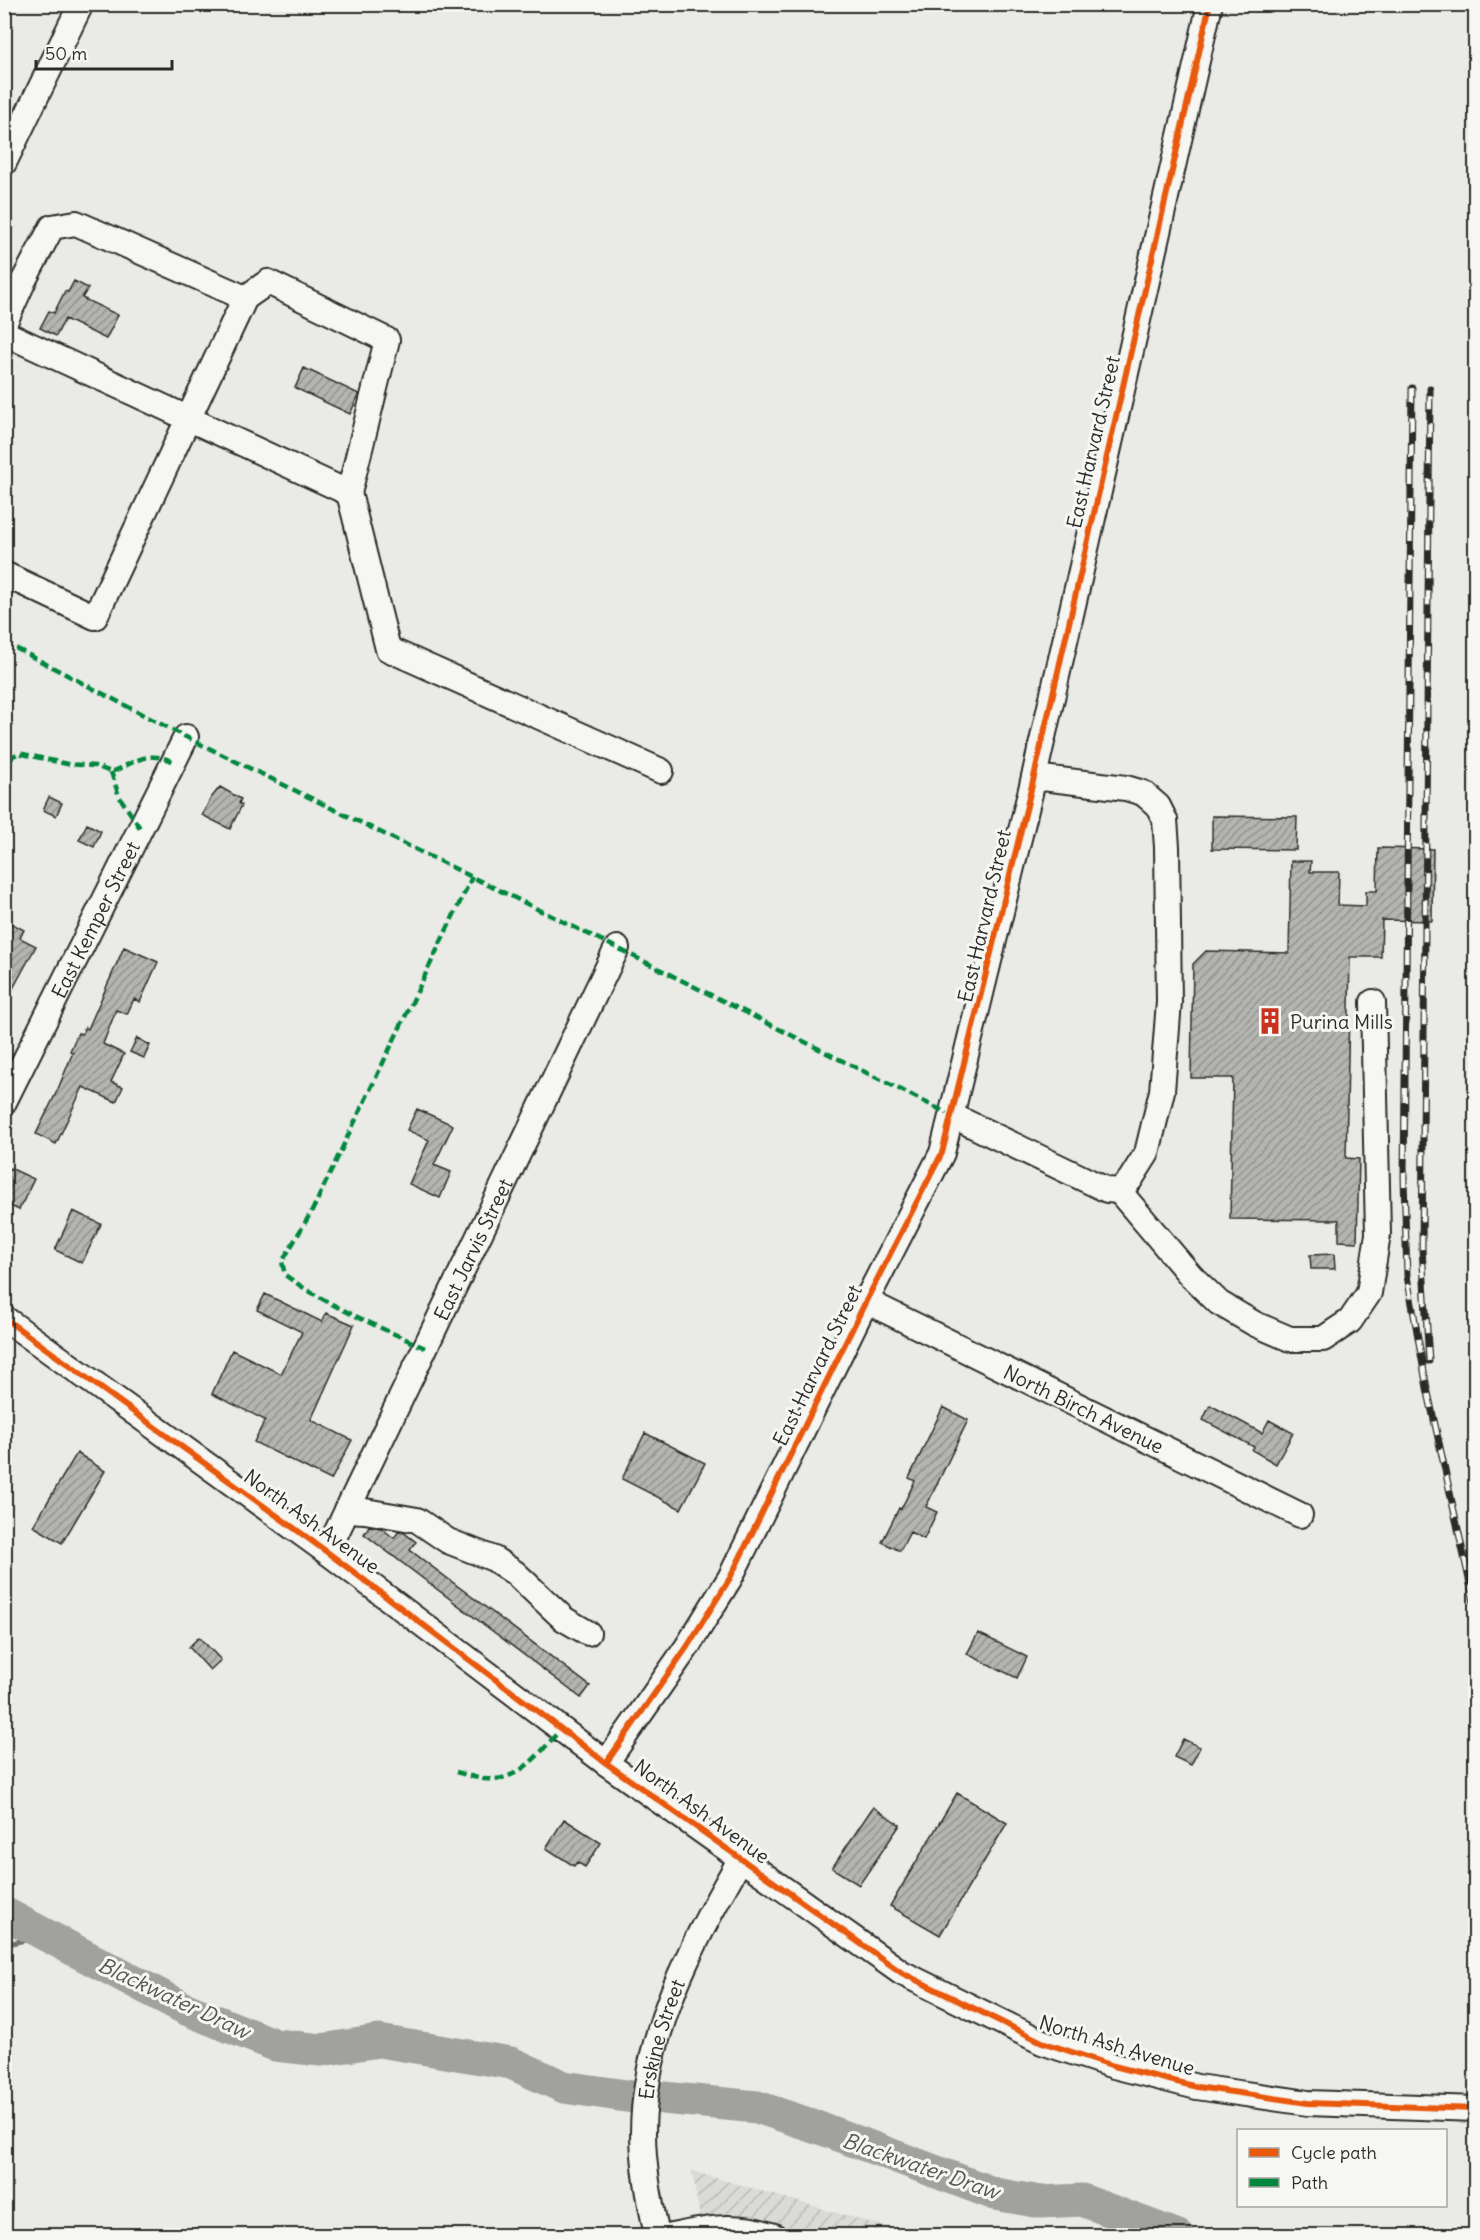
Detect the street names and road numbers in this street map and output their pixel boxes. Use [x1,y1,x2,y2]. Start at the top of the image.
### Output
street label: East Harvard Street [1061,353,1125,531]
street label: East Harvard Street [952,827,1016,1005]
street label: East Kemper Street [45,837,145,1002]
street label: East Jarvis Street [428,1174,517,1324]
street label: East Harvard Street [767,1280,867,1450]
street label: North Birch Avenue [1000,1358,1168,1458]
street label: North Ash Avenue [239,1463,385,1579]
street label: North Ash Avenue [629,1753,775,1869]
street label: Erskine Street [633,1975,690,2101]
street label: North Ash Avenue [1036,2009,1198,2081]

